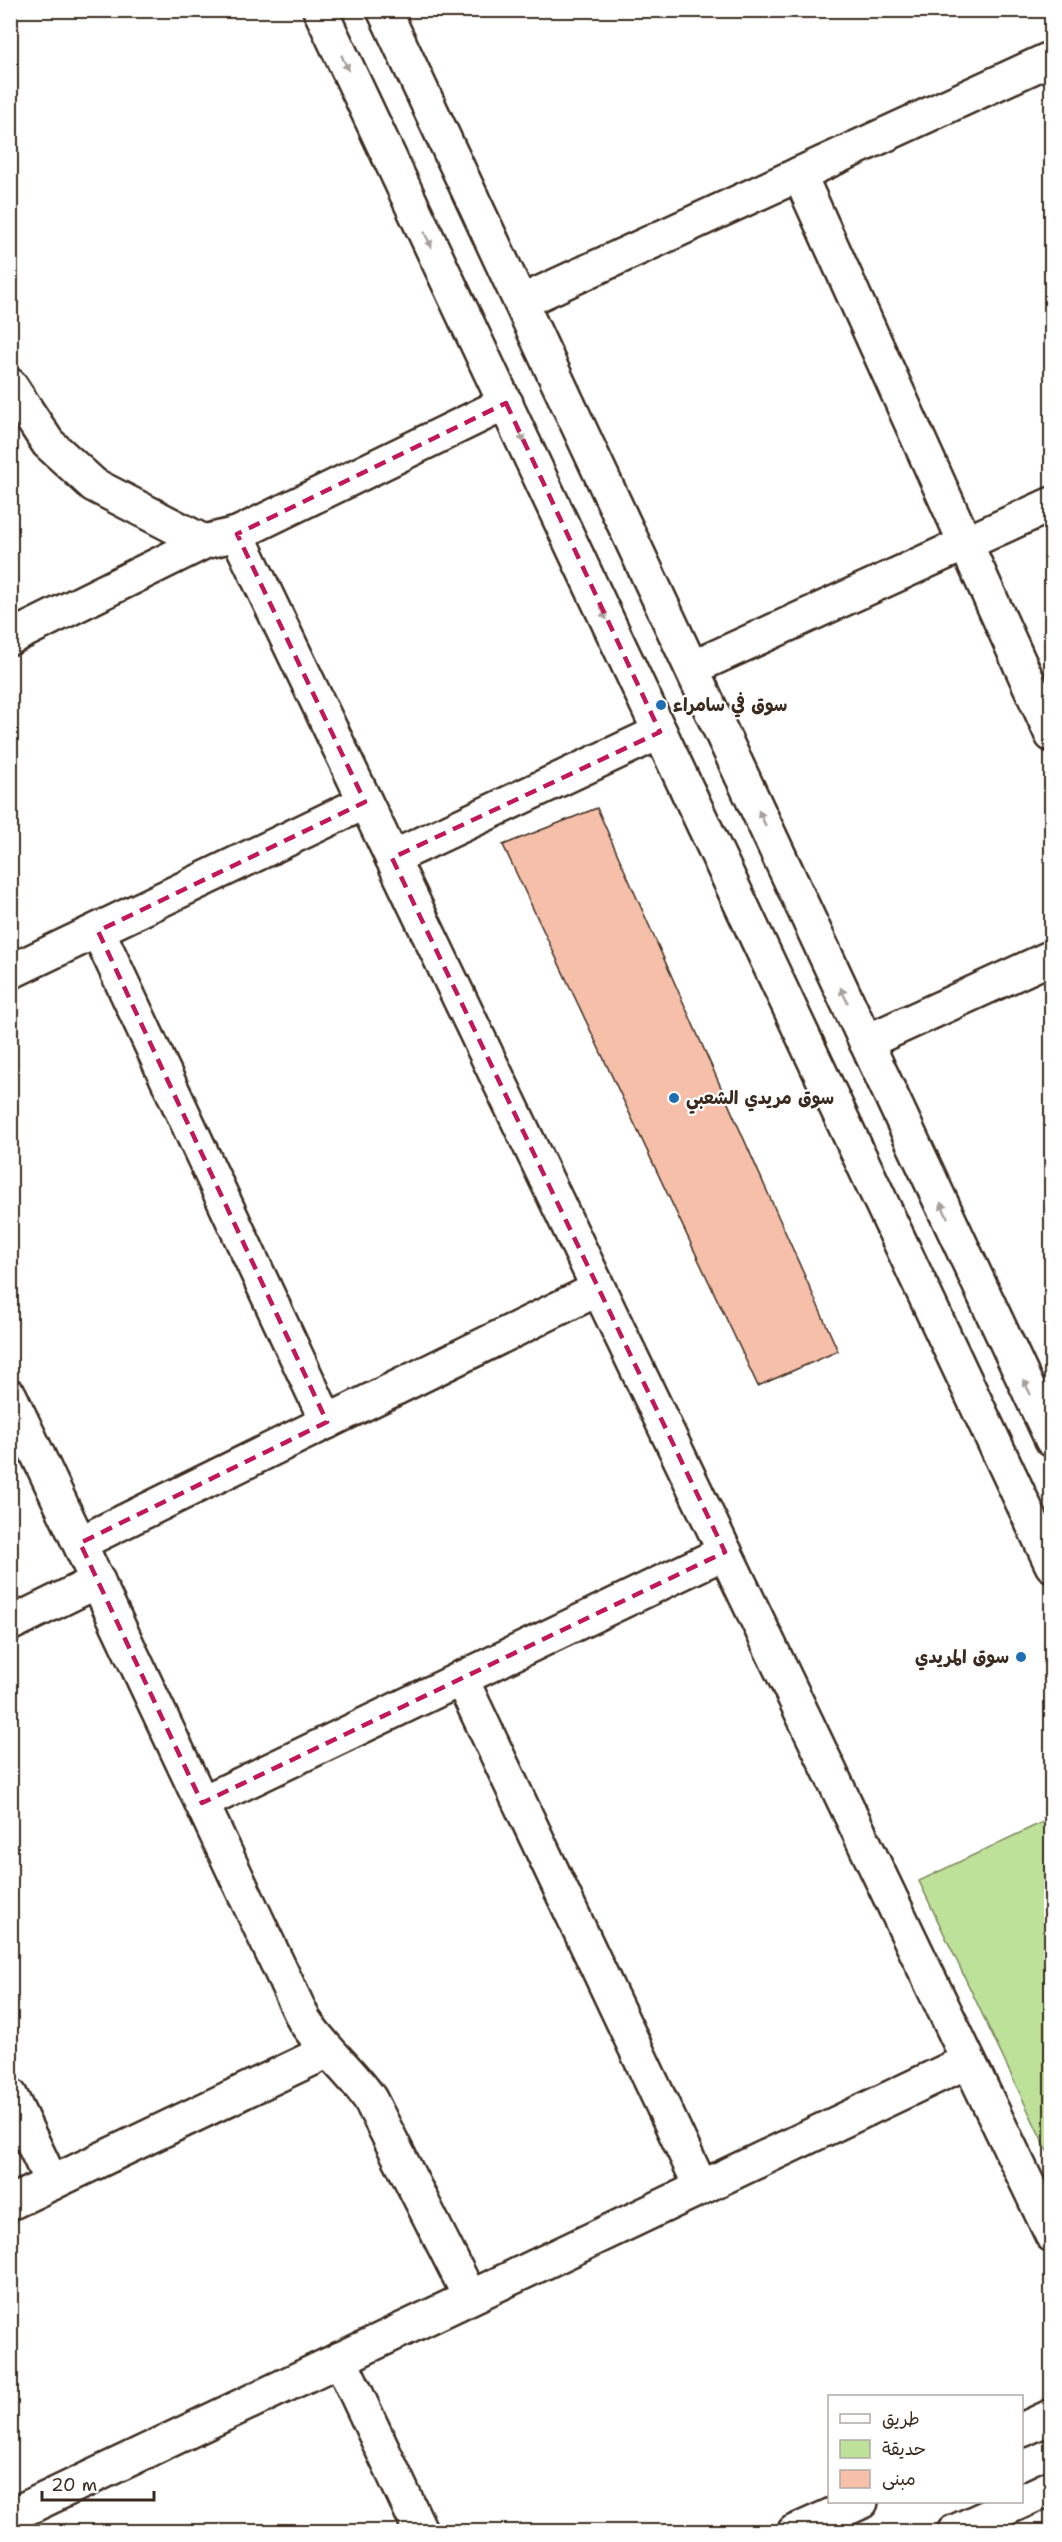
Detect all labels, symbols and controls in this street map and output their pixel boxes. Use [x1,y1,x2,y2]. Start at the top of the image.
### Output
one-way arrow [340,55,349,72]
one-way arrow [424,231,433,248]
one-way arrow [516,426,525,443]
one-way arrow [599,603,608,620]
place label: سوق في سامراء [673,692,787,718]
marker: سوق في سامراء [654,698,668,712]
one-way arrow [757,810,766,827]
one-way arrow [839,986,849,1004]
place label: سوق مريدي الشعبي [686,1086,834,1114]
marker: سوق مريدي الشعبي [667,1091,681,1105]
one-way arrow [940,1201,949,1218]
one-way arrow [1022,1378,1031,1395]
place label: سوق المريدي [915,1645,1009,1671]
marker: سوق المريدي [1014,1650,1028,1664]
legend [828,2395,1023,2503]
text: طريق [882,2407,920,2431]
text: حديقة [882,2437,926,2461]
scale bar [42,2464,154,2502]
text: مبنى [882,2467,916,2491]
text: 20 m [51,2473,97,2497]

